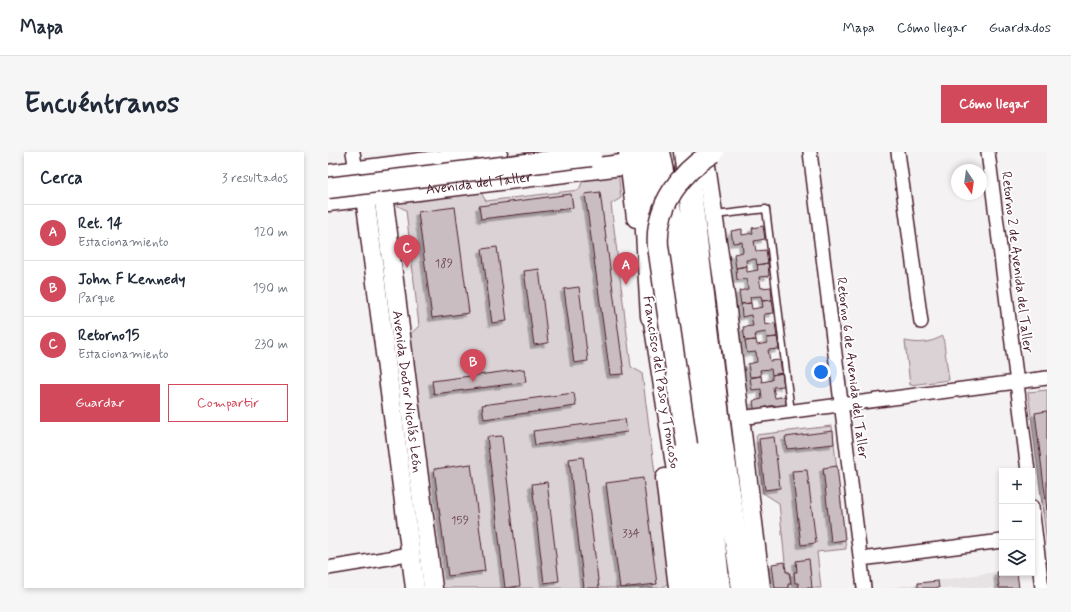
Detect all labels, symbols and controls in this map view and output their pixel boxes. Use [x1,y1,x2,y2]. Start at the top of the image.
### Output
text: Mapa [20,15,63,40]
text: Mapa [843,19,875,37]
text: Cómo llegar [897,19,967,37]
text: Guardados [989,19,1051,37]
button: Cómo llegar [941,85,1047,123]
text: Encuéntranos [24,86,180,123]
north arrow [951,164,987,200]
text: Cerca [40,167,83,189]
street label: Avenida del Taller [425,168,534,199]
text: 3 resultados [222,170,288,187]
street label: Retorno 2 de Avenida del Taller [997,170,1037,354]
text: Ret. 14 [78,214,122,234]
text: A [49,224,57,241]
text: 120 m [254,224,288,241]
text: Estacionamiento [78,234,169,251]
pin: C [394,235,420,268]
pin: A [613,252,639,285]
house number: 189 [435,256,453,272]
text: John F Kennedy [78,270,185,290]
street label: Retorno 6 de Avenida del Taller [832,276,872,460]
text: B [49,280,57,297]
text: 190 m [253,280,288,297]
text: Parque [78,290,115,307]
street label: Francisco del Paso y Troncoso [638,294,684,470]
street label: Avenida Doctor Nicolás León [388,309,426,474]
text: Retorno15 [78,326,139,346]
text: C [48,336,58,353]
text: 230 m [254,336,288,353]
text: Estacionamiento [78,346,169,363]
pin: B [460,349,486,382]
your location [811,362,831,382]
button: Guardar [40,384,160,422]
button: Compartir [168,384,288,422]
map controls [999,468,1035,576]
button: + [999,468,1035,504]
button: − [999,504,1035,540]
house number: 159 [451,513,469,529]
house number: 334 [622,526,640,542]
button: layers [999,540,1035,576]

